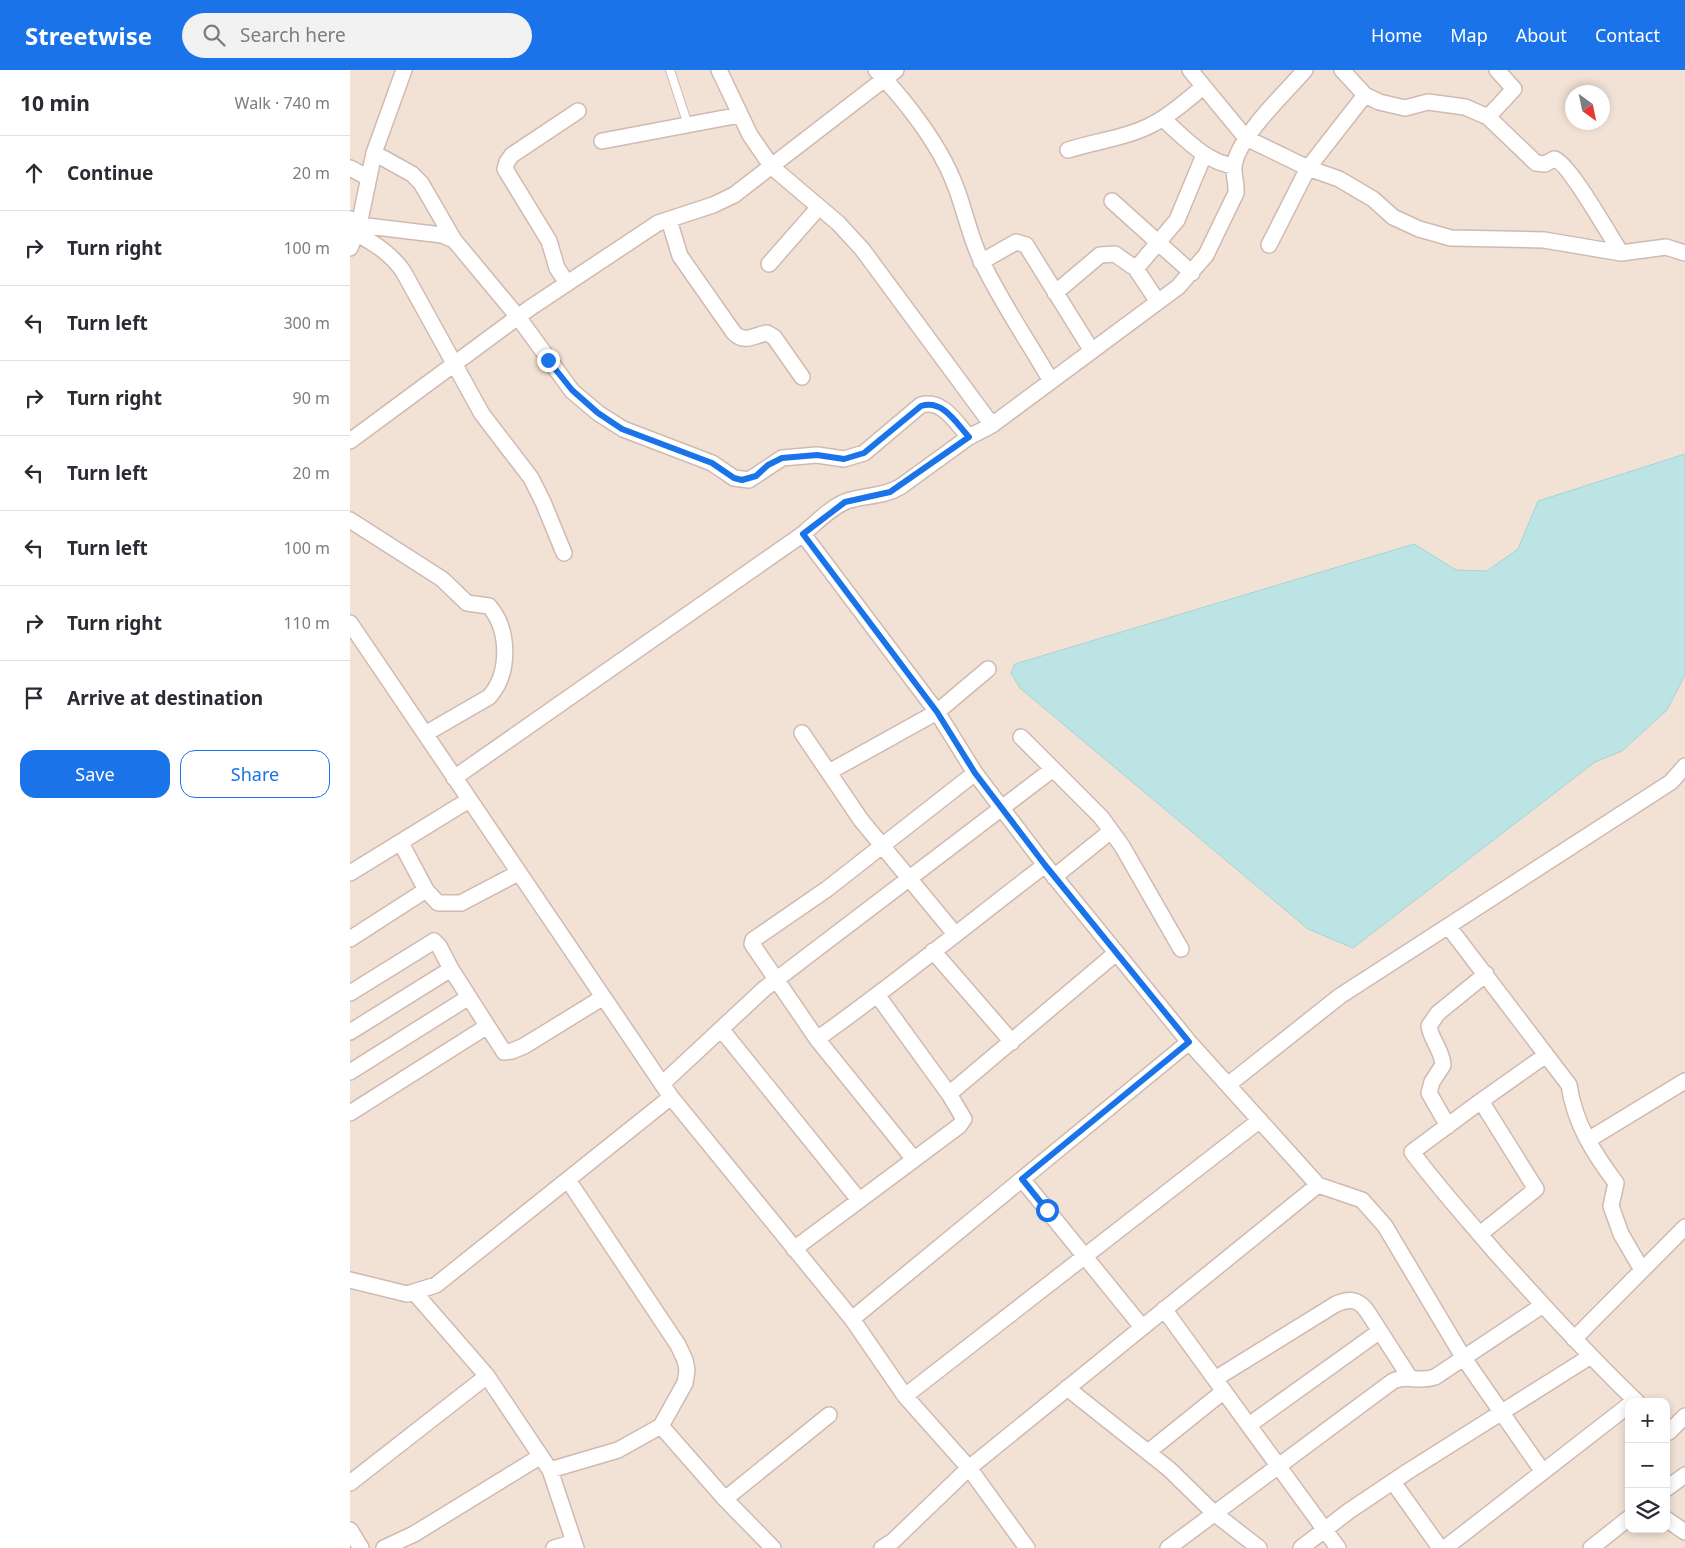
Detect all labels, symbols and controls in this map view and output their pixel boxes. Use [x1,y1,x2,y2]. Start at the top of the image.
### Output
search box [182,13,532,58]
text: Streetwise [25,19,152,52]
icon: search [200,21,228,49]
text: Search here [240,22,346,48]
text: Home [1371,23,1422,47]
text: Map [1450,23,1488,47]
text: About [1516,23,1567,47]
text: Contact [1595,23,1660,47]
north arrow [1565,85,1610,130]
text: 10 min [20,89,90,117]
text: Walk · 740 m [235,92,330,114]
icon: ahead [20,159,48,187]
text: Continue [67,160,153,186]
text: 20 m [293,162,330,184]
icon: right [20,234,48,262]
text: Turn right [67,235,162,261]
text: 100 m [283,237,330,259]
icon: left [20,309,48,337]
text: Turn left [67,310,148,336]
text: 300 m [283,312,330,334]
route end [537,349,560,372]
icon: right [20,384,48,412]
text: Turn right [67,385,162,411]
text: 90 m [293,387,330,409]
icon: left [20,459,48,487]
text: Turn left [67,460,148,486]
text: 20 m [293,462,330,484]
icon: left [20,534,48,562]
text: Turn left [67,535,148,561]
text: 100 m [283,537,330,559]
icon: right [20,609,48,637]
text: Turn right [67,610,162,636]
text: 110 m [283,612,330,634]
icon: arrive [20,684,48,712]
text: Arrive at destination [67,685,263,711]
button: Save [20,750,170,798]
button: Share [180,750,330,798]
route start [1036,1199,1059,1222]
map controls [1625,1398,1670,1533]
button: + [1625,1398,1670,1443]
button: − [1625,1443,1670,1488]
button: layers [1625,1488,1670,1533]

